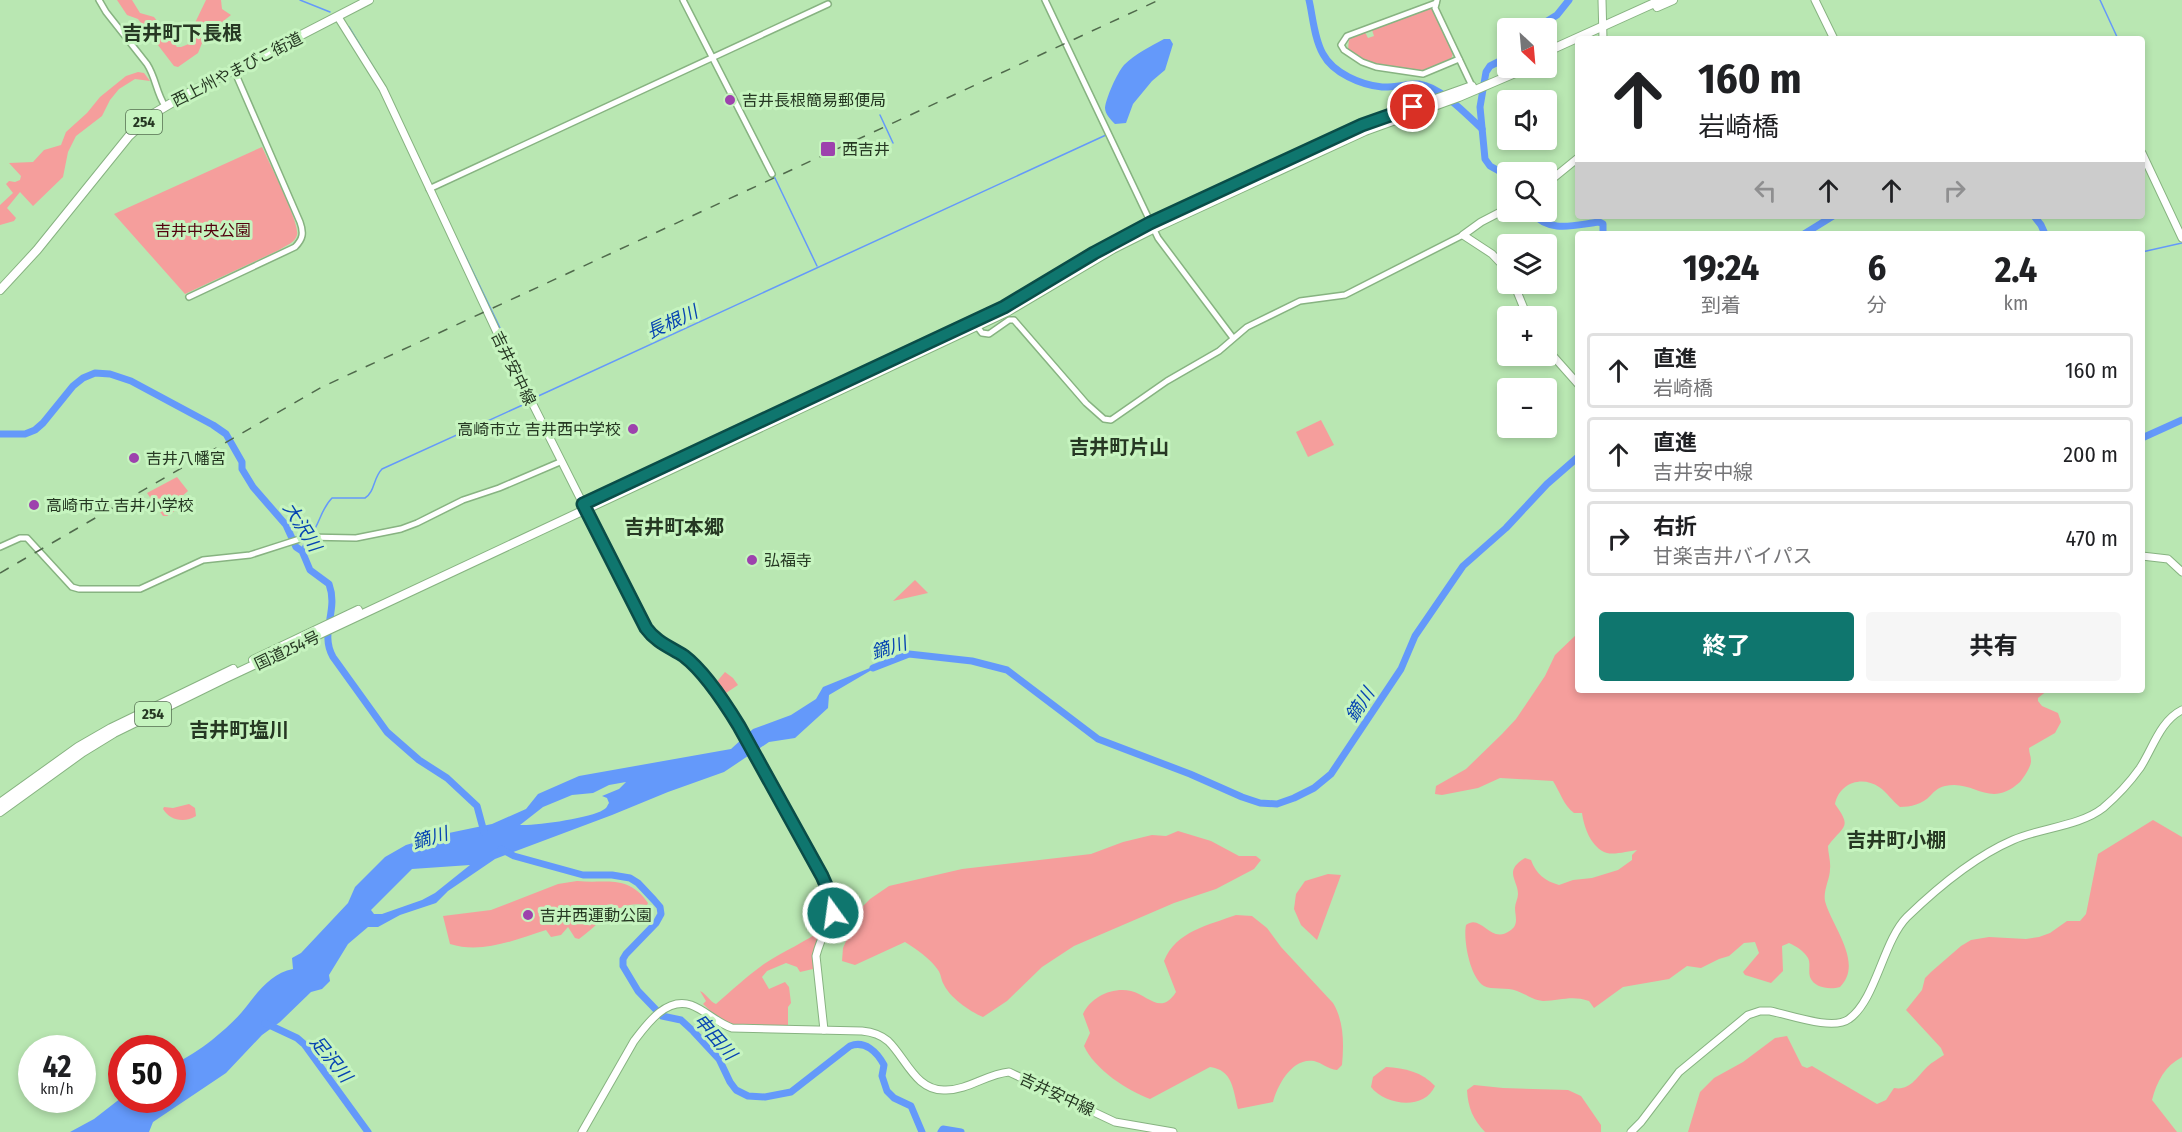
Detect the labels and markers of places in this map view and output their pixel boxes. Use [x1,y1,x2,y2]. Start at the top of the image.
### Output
pin [1387,81,1438,132]
place label: 吉井長根簡易郵便局 [742,91,886,110]
marker: 吉井長根簡易郵便局 [723,93,737,107]
marker: 西吉井 [819,140,837,158]
place label: 西吉井 [842,140,890,159]
place label: 高崎市立 吉井西中学校 [457,420,621,439]
marker: 高崎市立 吉井西中学校 [626,422,640,436]
place label: 吉井八幡宮 [146,449,226,468]
marker: 吉井八幡宮 [127,451,141,465]
place label: 高崎市立 吉井小学校 [46,496,194,515]
marker: 高崎市立 吉井小学校 [27,498,41,512]
place label: 弘福寺 [764,551,812,570]
marker: 弘福寺 [745,553,759,567]
place label: 吉井西運動公園 [540,906,652,925]
marker: 吉井西運動公園 [521,908,535,922]

